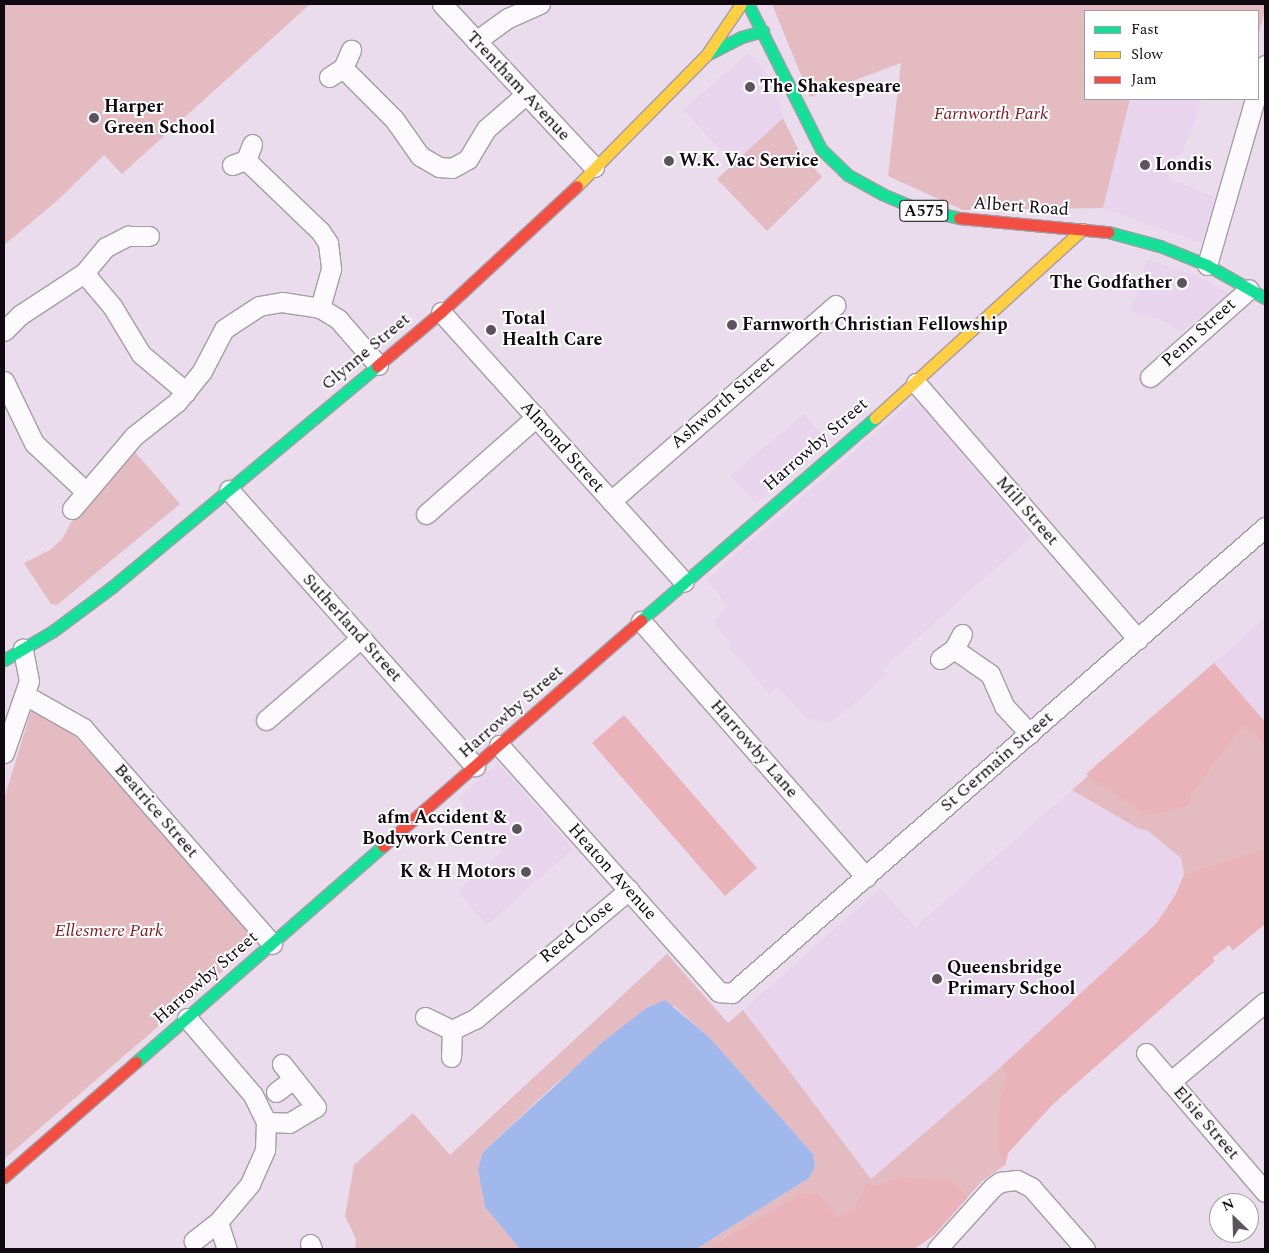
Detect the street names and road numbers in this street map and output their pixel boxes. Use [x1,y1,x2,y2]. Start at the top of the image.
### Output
street label: Trentham Avenue [461,26,575,146]
street label: Albert Road [972,193,1070,221]
road number: A575 [899,198,949,225]
street label: Penn Street [1157,294,1241,372]
street label: Glynne Street [317,309,415,395]
street label: Ashworth Street [667,352,779,454]
street label: Harrowby Street [759,394,873,496]
street label: Almond Street [515,397,609,497]
street label: Mill Street [991,472,1063,550]
street label: Sutherland Street [298,569,406,687]
street label: Harrowby Street [454,661,568,763]
street label: Harrowby Lane [705,695,803,803]
street label: St Germain Street [936,707,1058,817]
street label: Beatrice Street [109,759,203,863]
street label: Heaton Avenue [563,819,661,925]
street label: Reed Close [536,896,618,968]
street label: Harrowby Street [149,927,263,1029]
street label: Elsie Street [1168,1082,1244,1164]

